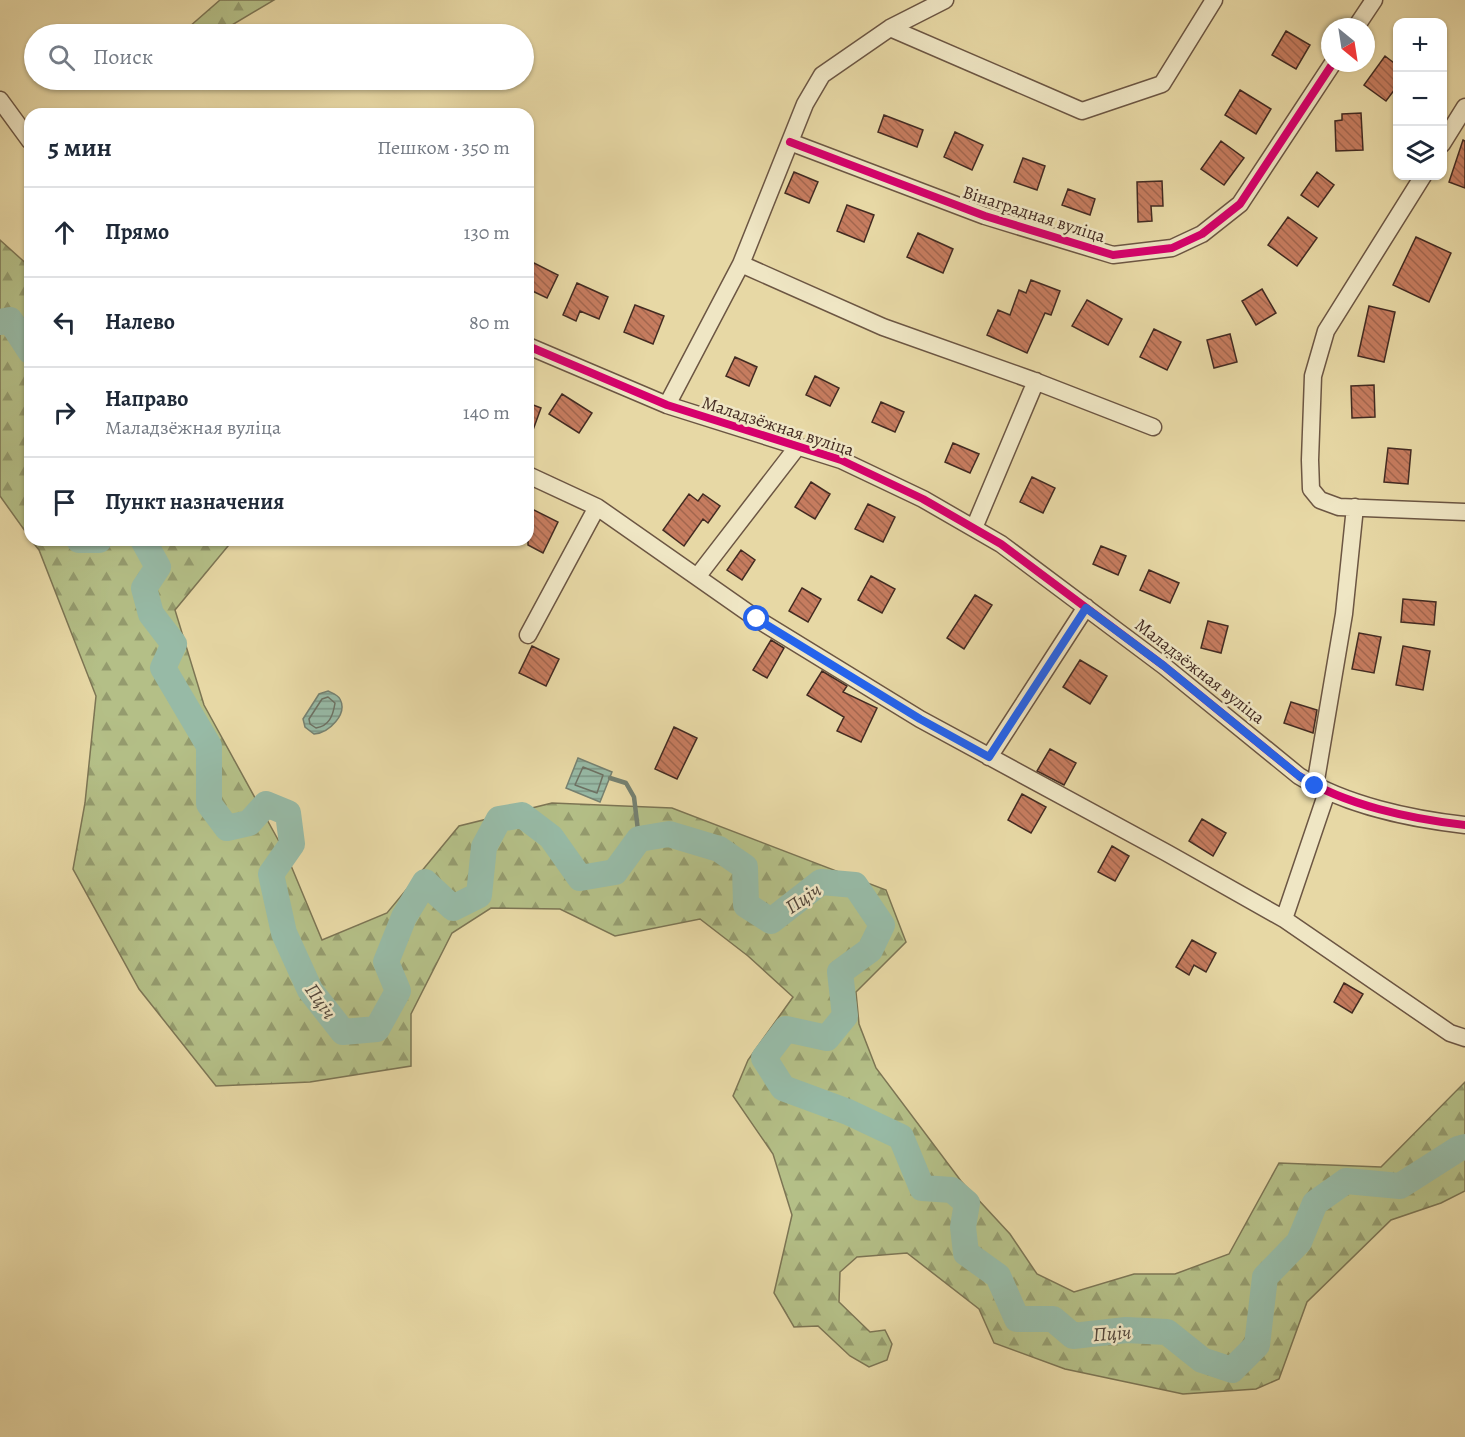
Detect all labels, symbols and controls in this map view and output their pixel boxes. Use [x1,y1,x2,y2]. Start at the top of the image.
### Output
north arrow [1321,18,1375,72]
map controls [1393,18,1447,180]
button: + [1393,18,1447,72]
search box [24,24,534,90]
icon: search [45,41,78,74]
text: Поиск [93,42,153,72]
button: − [1393,72,1447,126]
button: layers [1393,126,1447,180]
text: 5 мин [48,130,112,165]
text: Пешком · 350 m [377,134,510,161]
street label: Вінаградная вуліца [960,180,1109,249]
icon: ahead [48,216,81,249]
text: Прямо [105,217,169,247]
text: 130 m [464,219,510,246]
icon: left [48,306,81,339]
text: Налево [105,307,175,337]
text: 80 m [469,309,510,336]
text: Направо [105,384,188,414]
street label: Маладзёжная вуліца [699,390,858,462]
icon: right [48,396,81,429]
text: 140 m [463,399,510,426]
text: Маладзёжная вуліца [105,414,281,441]
icon: arrive [48,486,81,519]
text: Пункт назначения [105,487,284,517]
route start [743,605,769,631]
street label: Маладзёжная вуліца [1130,613,1270,730]
route end [1301,772,1327,798]
water label: Пціч [780,876,827,920]
water label: Пціч [299,978,343,1025]
water label: Пціч [1092,1319,1132,1348]

